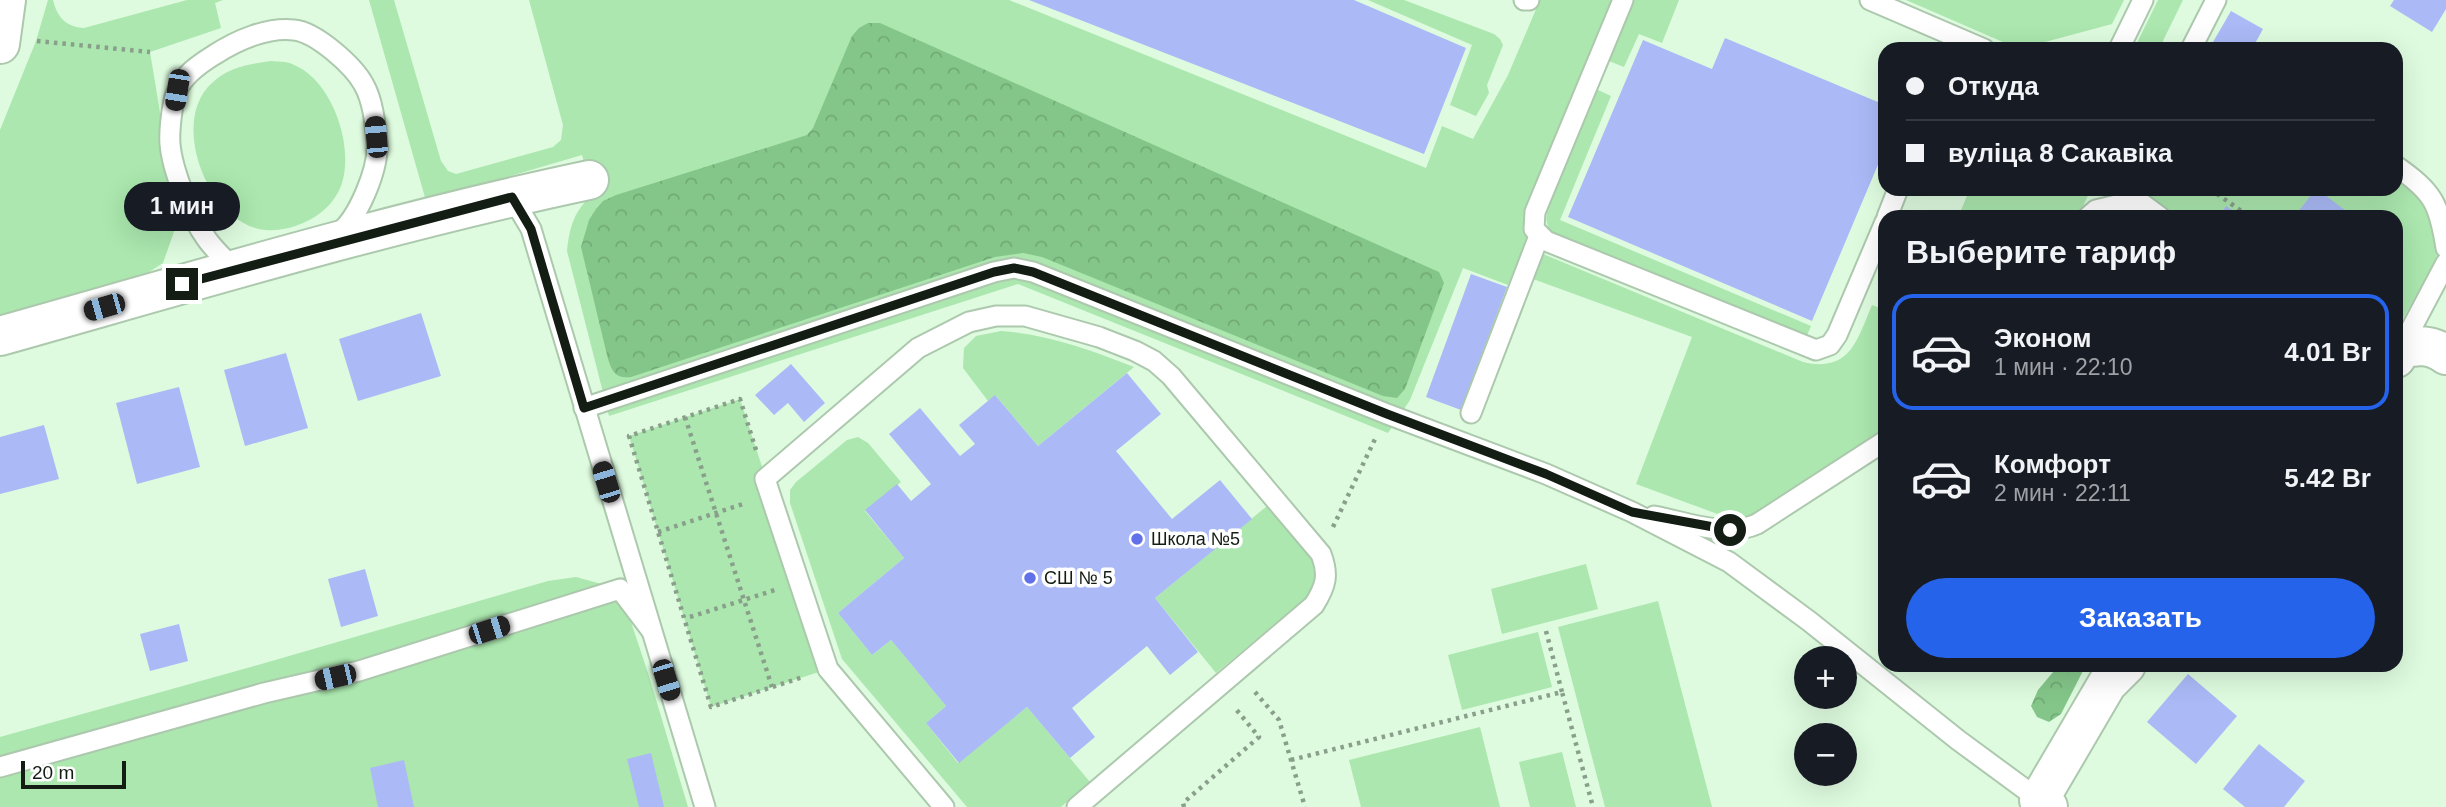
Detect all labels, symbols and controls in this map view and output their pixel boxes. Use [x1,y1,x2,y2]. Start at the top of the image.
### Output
car [164,68,191,112]
text: Откуда [1948,71,2039,101]
car [364,115,389,159]
text: вуліца 8 Сакавіка [1948,138,2173,168]
callout: 1 мин [124,182,240,232]
text: 1 мин [150,193,214,219]
text: Выберите тариф [1906,234,2176,270]
route end [166,268,198,300]
car [81,291,128,323]
icon: car [1910,321,1973,384]
text: Эконом [1994,323,2092,353]
text: 4.01 Br [2284,337,2371,367]
text: 1 мин · 22:10 [1994,354,2133,380]
icon: car [1910,447,1973,510]
text: Комфорт [1994,449,2111,479]
car [590,459,623,505]
text: 5.42 Br [2284,463,2371,493]
text: 2 мин · 22:11 [1994,480,2131,506]
route start [1714,514,1746,546]
place label: Школа №5 [1151,529,1240,549]
marker: Школа №5 [1129,531,1145,547]
place label: СШ № 5 [1044,568,1113,588]
marker: СШ № 5 [1022,570,1038,586]
button: Заказать [1906,578,2375,658]
car [466,614,513,646]
map controls [1794,646,1857,786]
button: + [1794,646,1857,709]
car [650,657,683,703]
car [313,662,358,692]
button: − [1794,723,1857,786]
scale bar [21,758,126,790]
text: 20 m [32,762,74,783]

